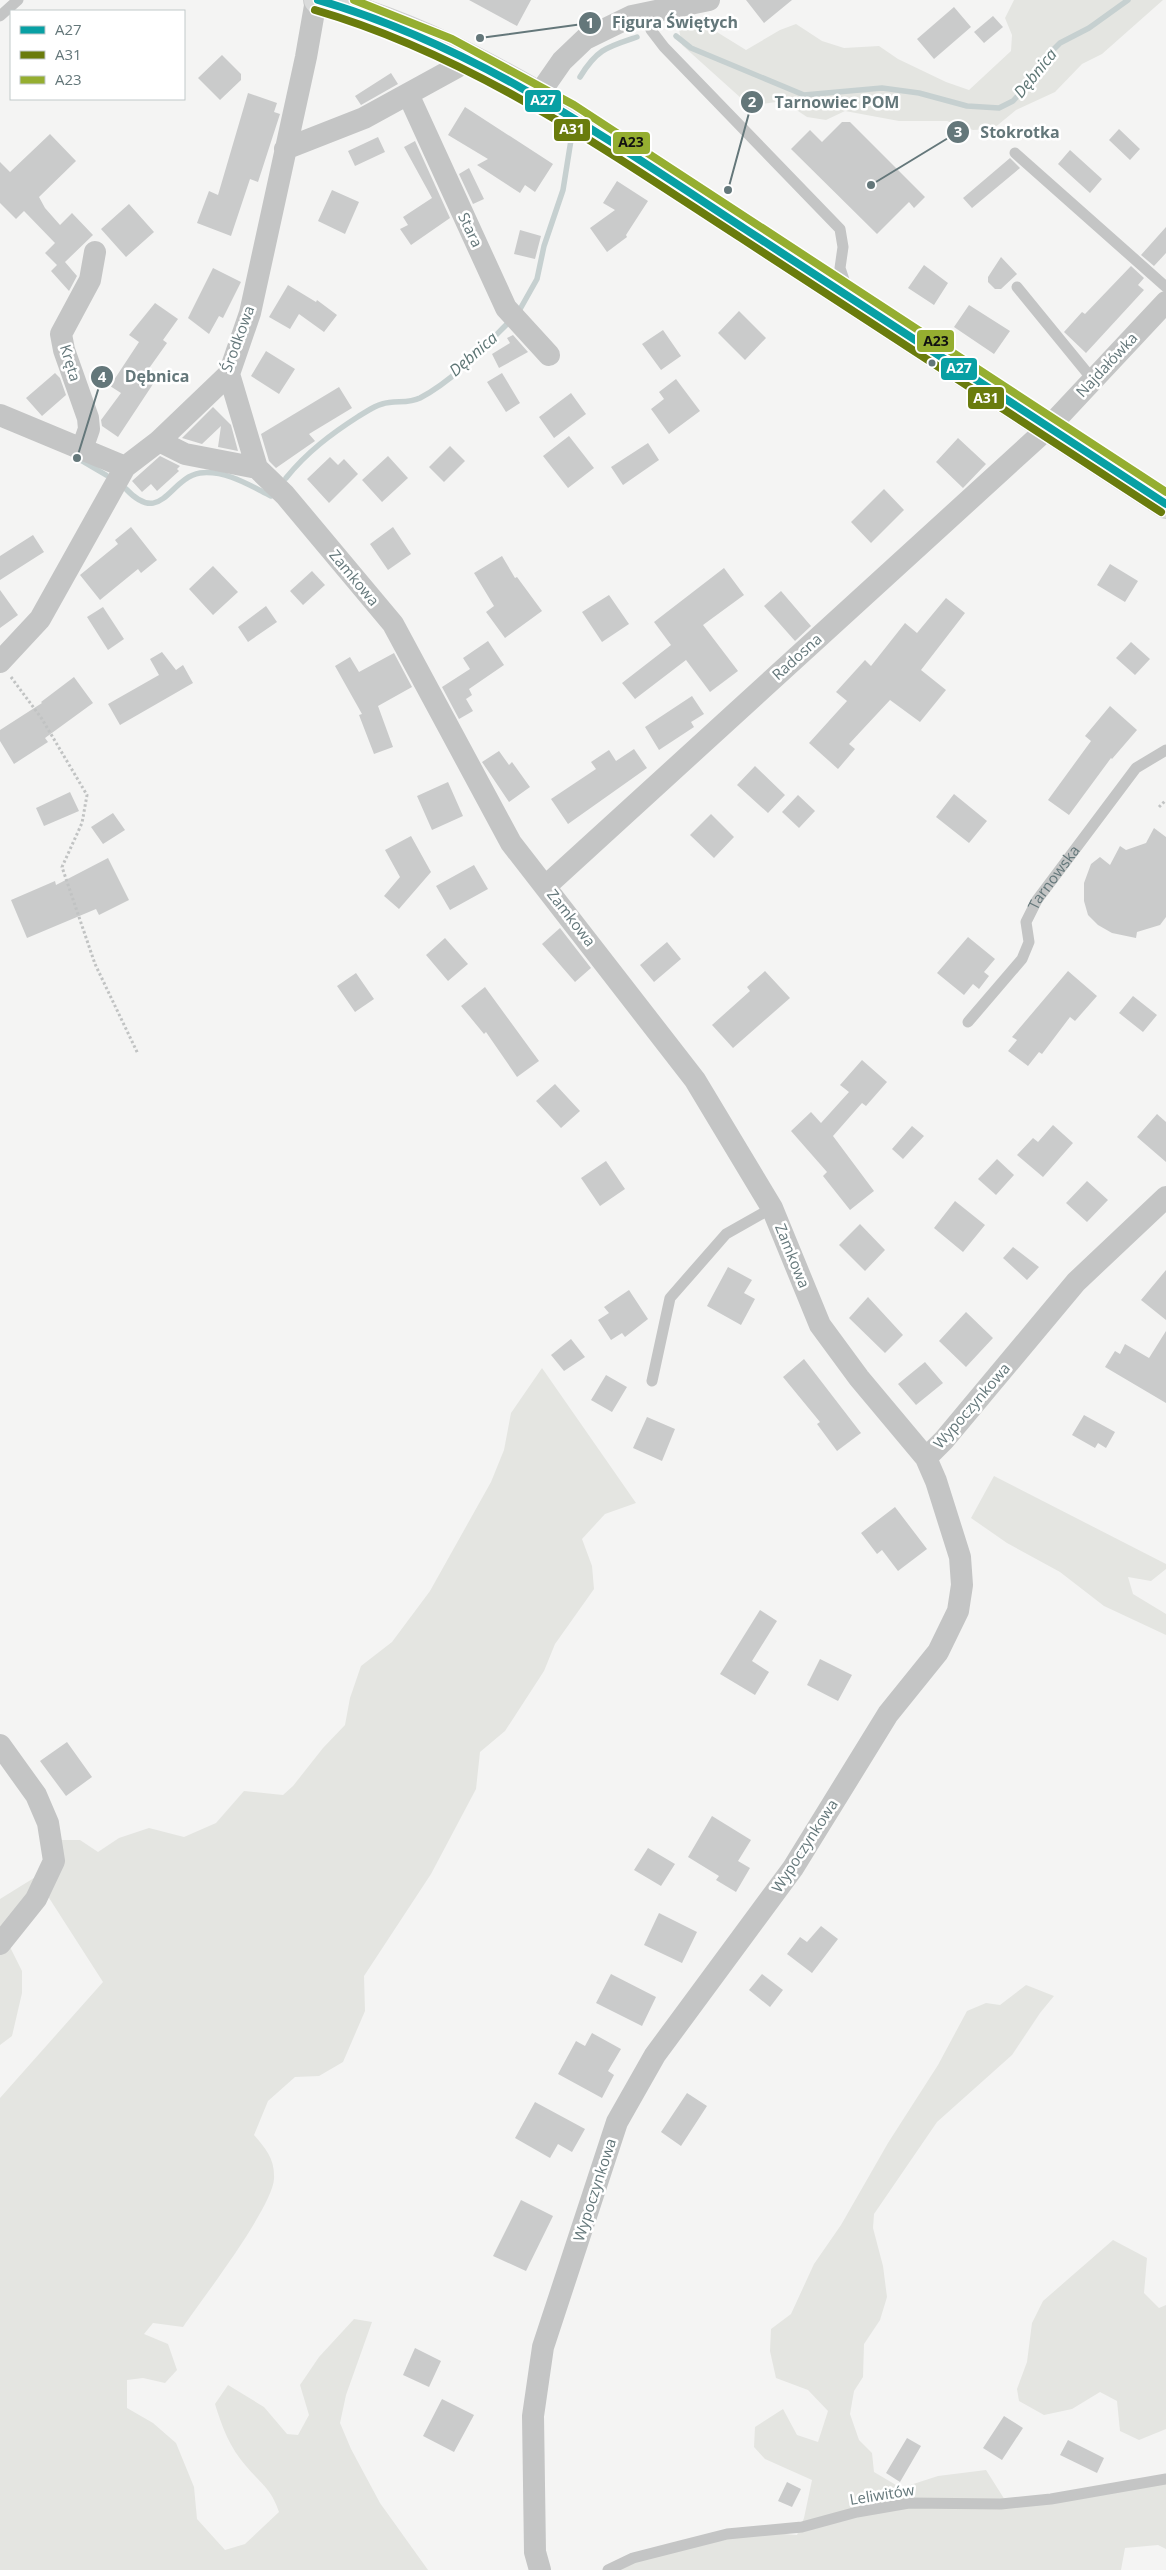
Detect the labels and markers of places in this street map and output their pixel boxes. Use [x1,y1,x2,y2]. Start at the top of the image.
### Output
callout: Figura Świętych [577,7,748,38]
callout: Tarnowiec POM [739,87,909,118]
callout: Stokrotka [945,117,1070,148]
unlabelled marker [927,358,937,368]
callout: Dębnica [89,361,199,392]

